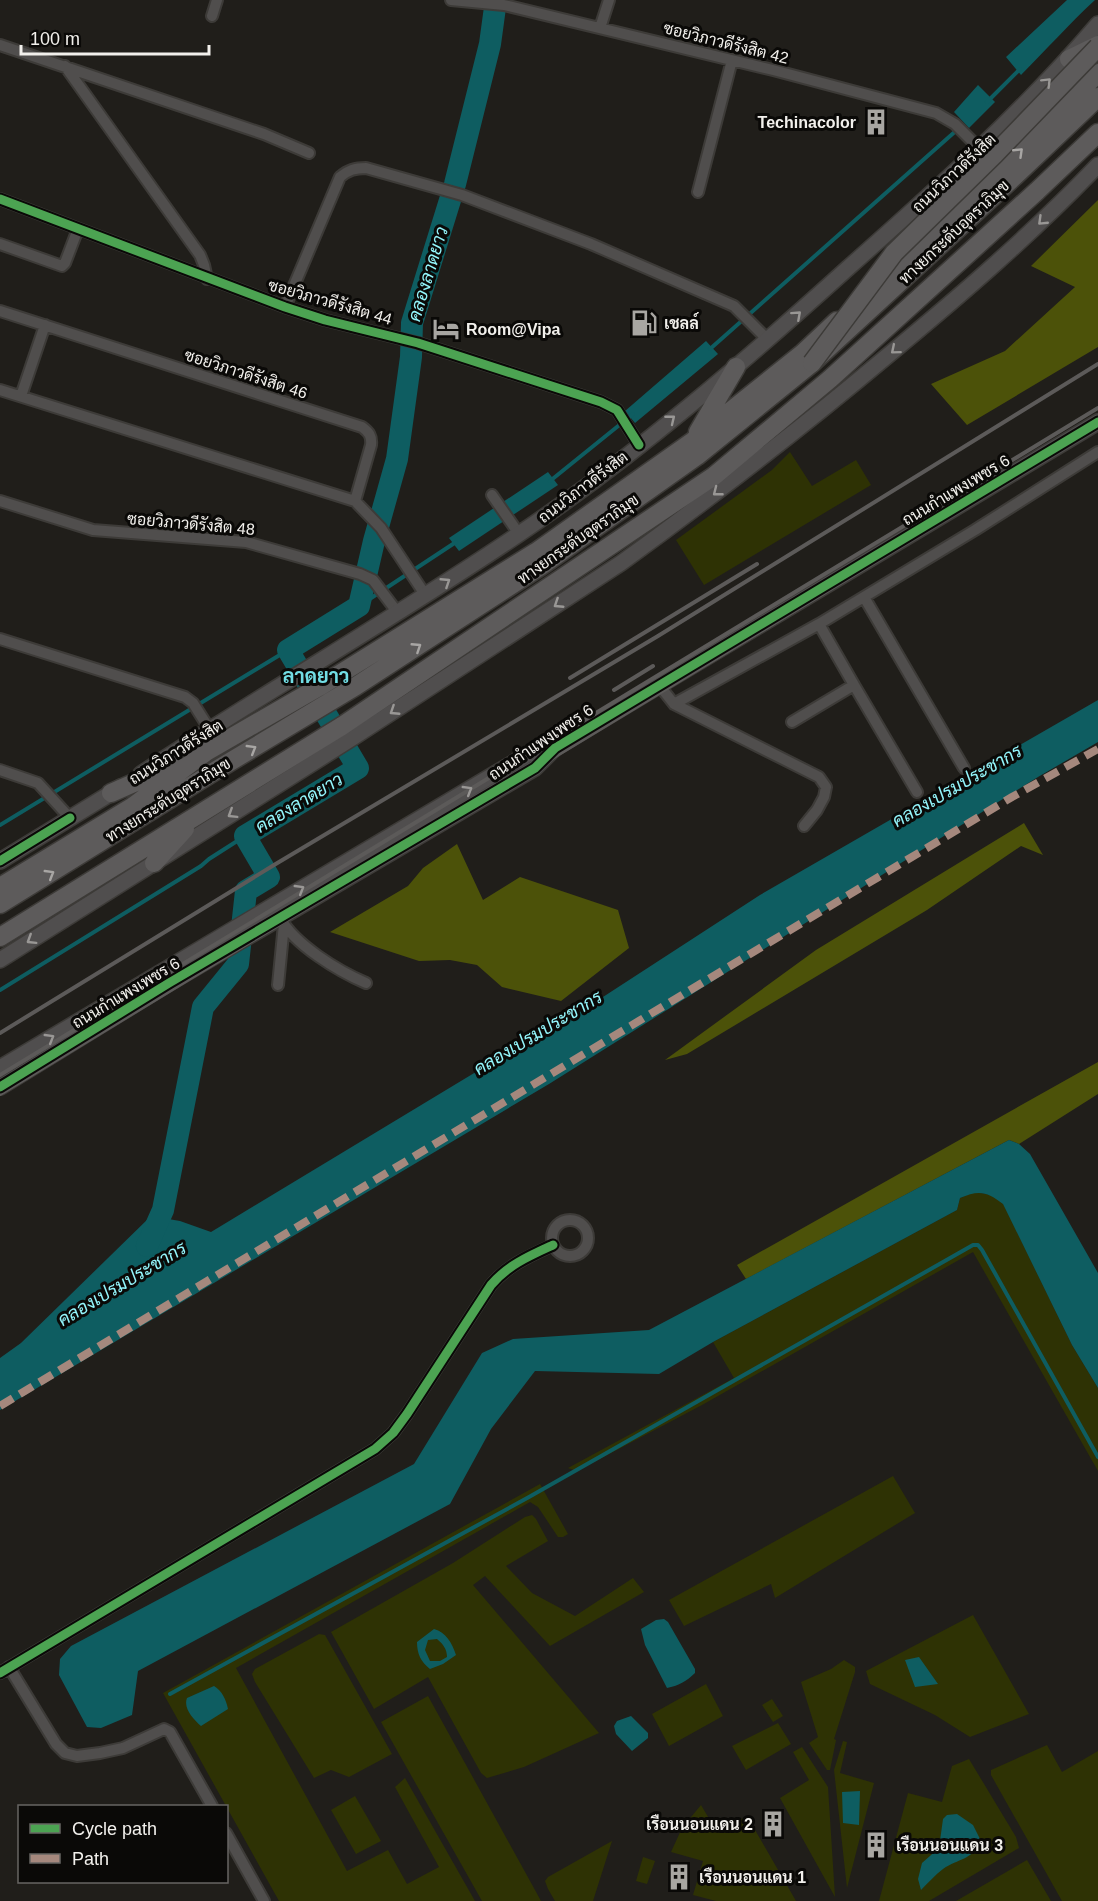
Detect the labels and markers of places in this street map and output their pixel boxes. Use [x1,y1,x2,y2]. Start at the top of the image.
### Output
building icon: Techinacolor [861,107,891,137]
place label: Techinacolor [758,114,856,131]
fuel station icon: เชลล์ [629,308,659,338]
place label: เชลล์ [664,312,700,332]
hotel icon: Room@Vipa [431,314,461,344]
place label: Room@Vipa [466,321,561,338]
building icon: เรือนนอนแดน 2 [758,1809,788,1839]
place label: เรือนนอนแดน 2 [646,1814,753,1833]
building icon: เรือนนอนแดน 3 [861,1830,891,1860]
place label: เรือนนอนแดน 3 [896,1835,1003,1854]
building icon: เรือนนอนแดน 1 [664,1862,694,1892]
place label: เรือนนอนแดน 1 [699,1867,806,1886]

